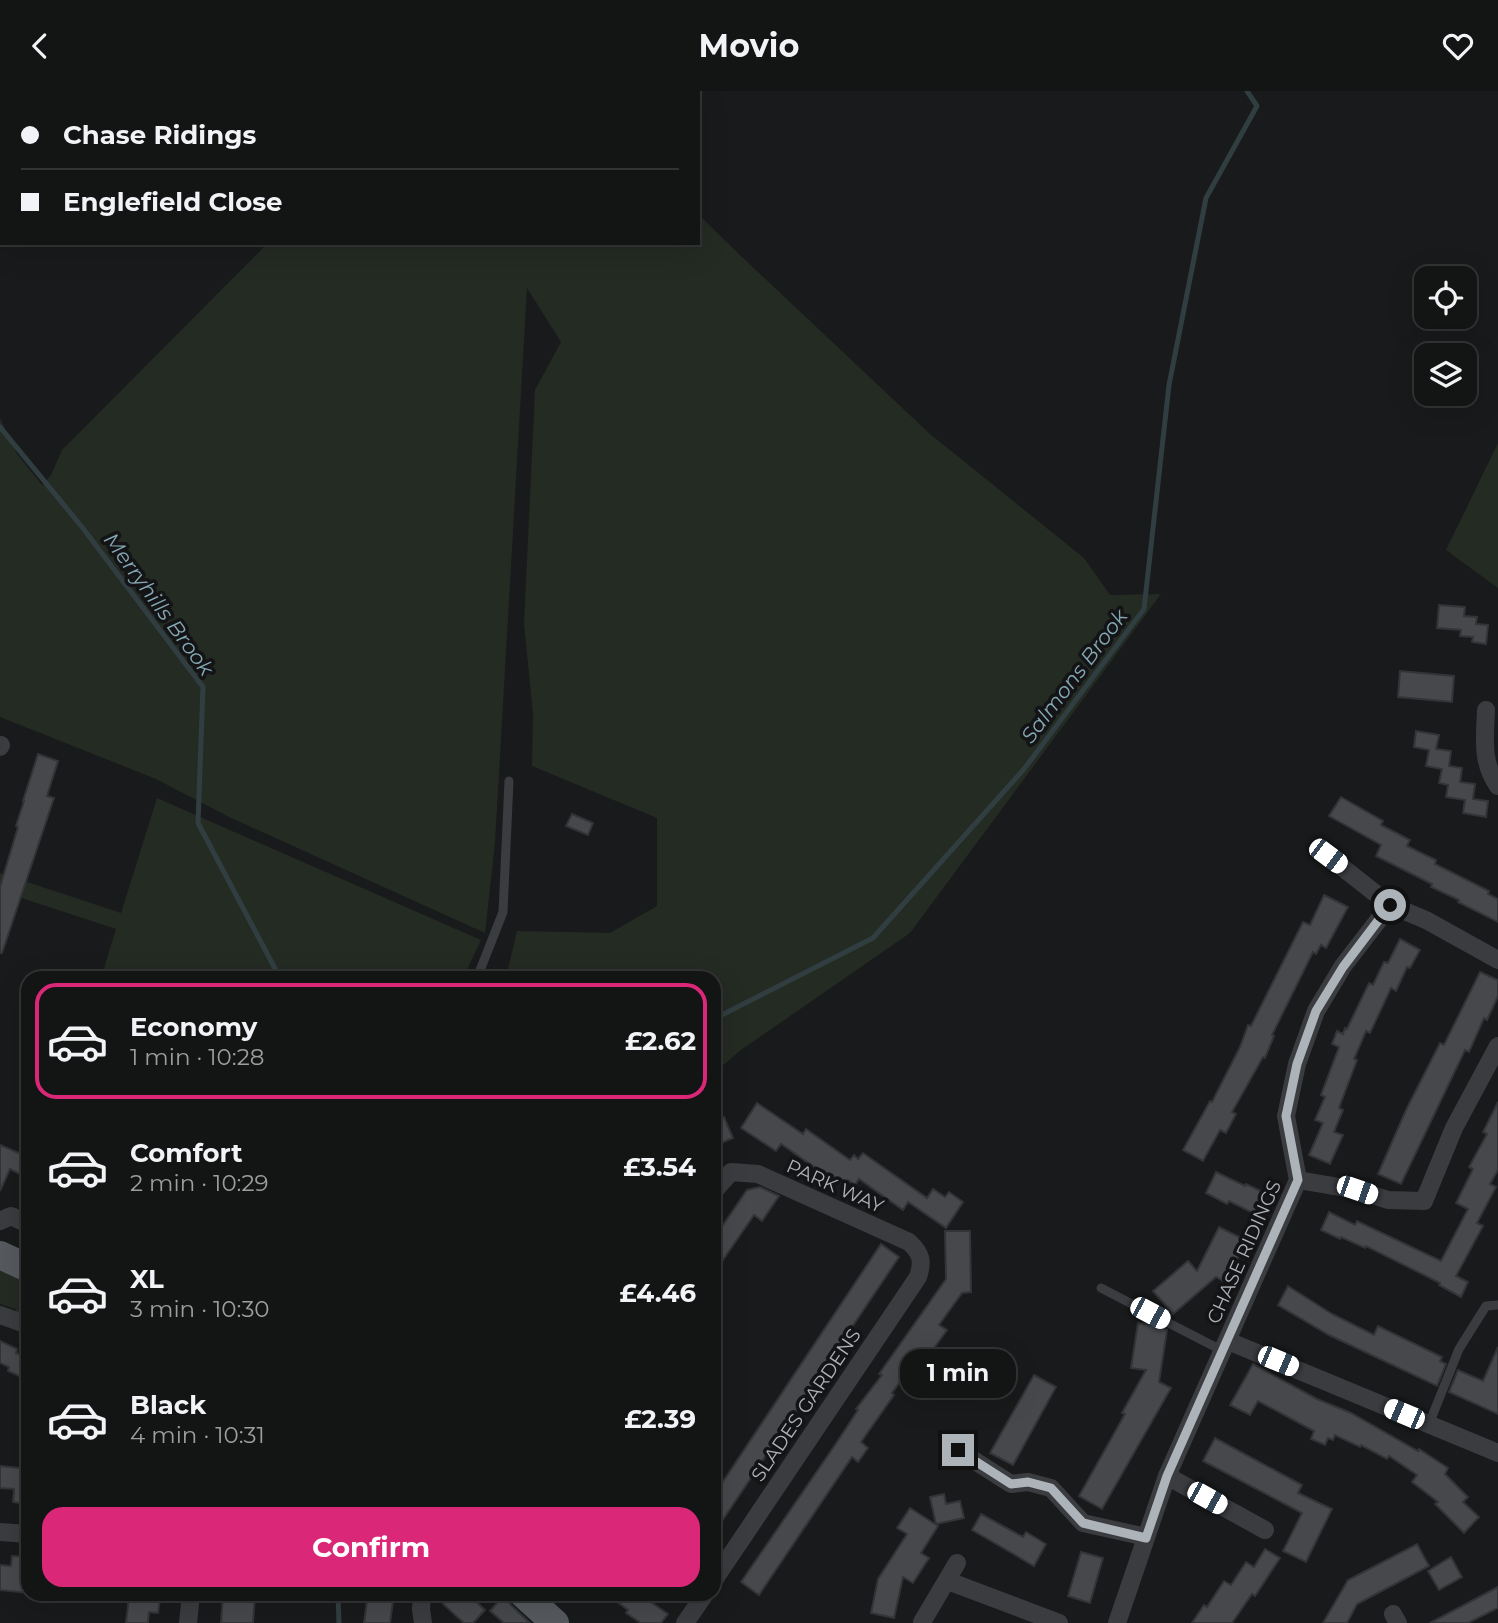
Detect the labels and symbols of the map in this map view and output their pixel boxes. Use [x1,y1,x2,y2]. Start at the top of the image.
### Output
water label: Merryhills Brook [99,528,220,681]
water label: Salmons Brook [1016,603,1133,748]
car [1305,835,1352,877]
route start [1374,889,1406,921]
street label: PARK WAY [783,1154,888,1218]
car [1334,1173,1381,1207]
street label: CHASE RIDINGS [1202,1177,1286,1327]
car [1127,1294,1174,1332]
street label: SLADES GARDENS [746,1324,866,1486]
car [1255,1343,1302,1379]
callout: 1 min [900,1349,1016,1397]
car [1381,1396,1428,1432]
route end [942,1434,974,1466]
car [1184,1479,1231,1517]

